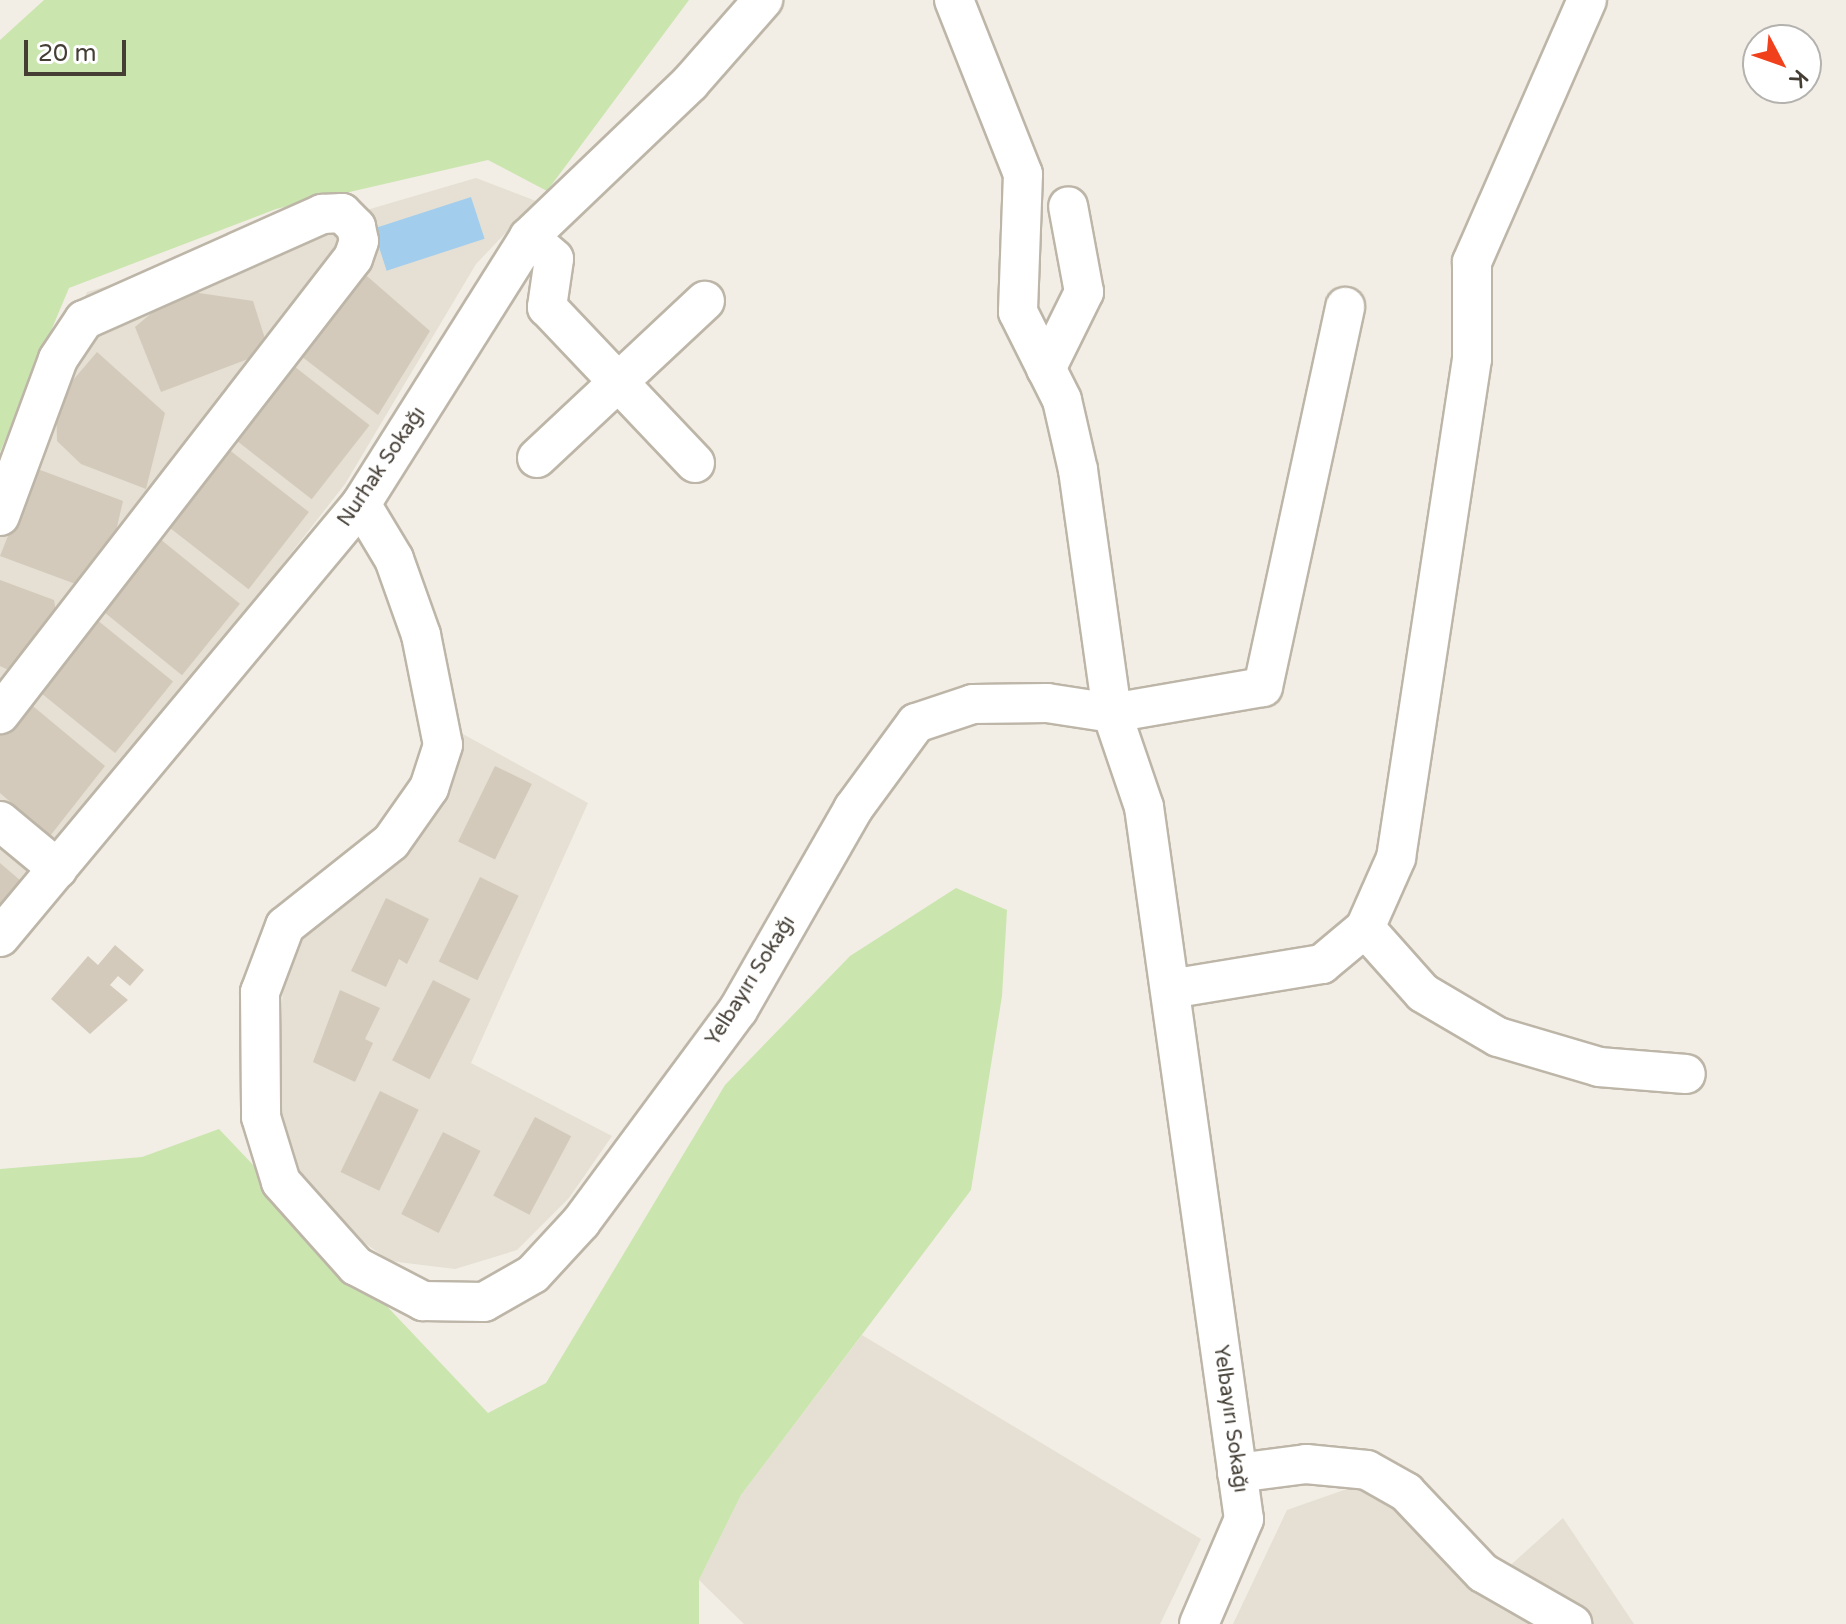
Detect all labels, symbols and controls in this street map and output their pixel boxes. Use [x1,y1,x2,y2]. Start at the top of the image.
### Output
scale bar [28,24,130,74]
north arrow [1742,24,1822,104]
text: 20 m [38,39,96,68]
text: K [1784,64,1813,93]
street label: Nurhak Sokağı [333,403,431,531]
street label: Yelbayırı Sokağı [701,912,801,1050]
street label: Yelbayırı Sokağı [1208,1344,1252,1494]

